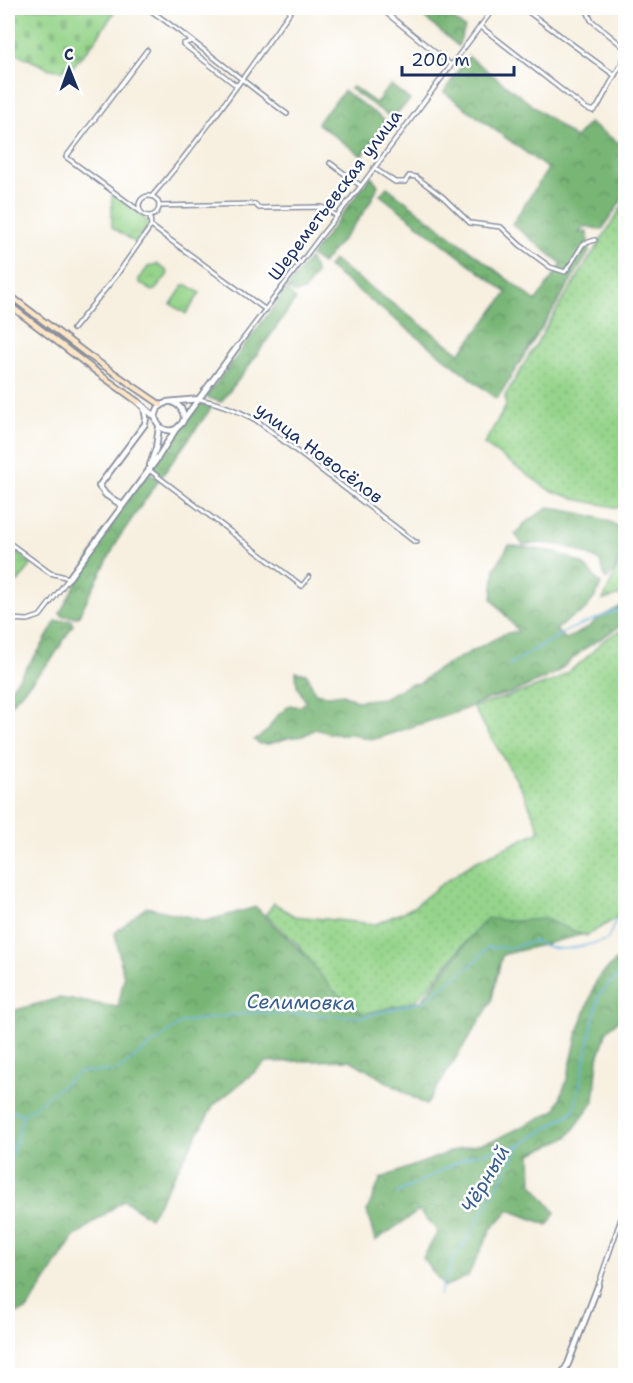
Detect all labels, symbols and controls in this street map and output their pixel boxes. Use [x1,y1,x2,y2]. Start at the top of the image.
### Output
north arrow [39,39,99,99]
scale bar [402,39,514,77]
text: С [64,44,74,65]
text: 200 m [411,48,470,72]
street label: Шереметьевская улица [263,104,407,286]
street label: улица Новосёлов [250,397,388,509]
water label: Селимовка [246,988,356,1016]
water label: Чёрный [455,1140,515,1218]

